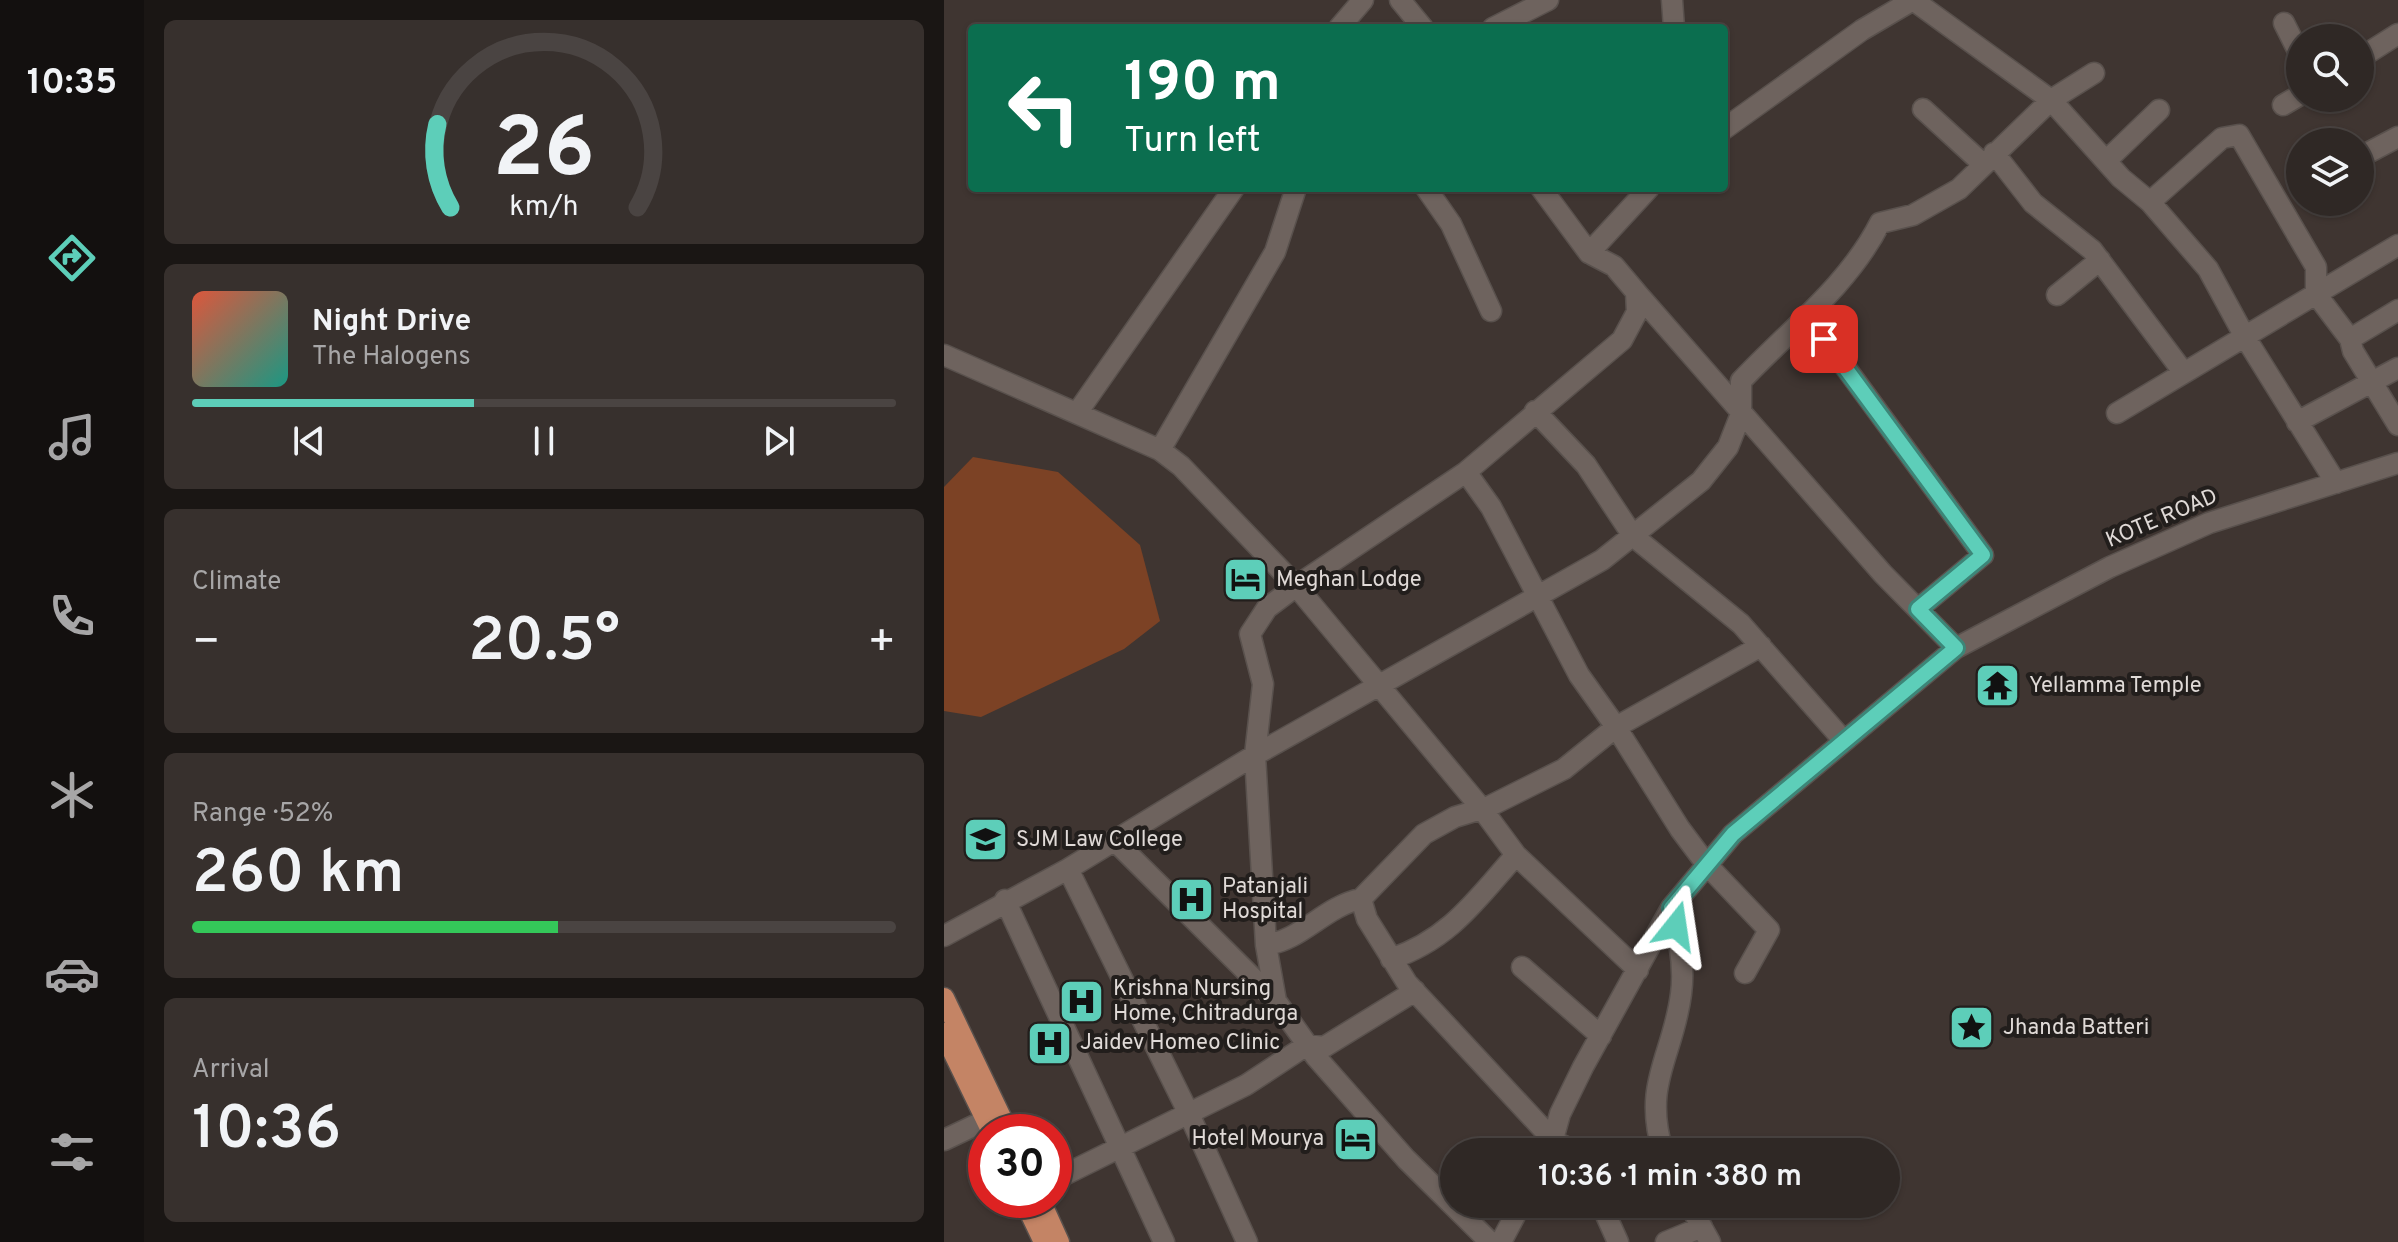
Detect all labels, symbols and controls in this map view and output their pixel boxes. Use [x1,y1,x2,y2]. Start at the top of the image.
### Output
map controls [2286,24,2374,216]
button: search [2286,24,2374,112]
text: 190 m [1124,50,1281,120]
icon: left [992,56,1096,160]
text: 10:35 [27,61,117,107]
text: 26 [493,101,595,206]
text: Turn left [1124,119,1261,165]
button: layers [2286,128,2374,216]
text: km/h [509,190,579,226]
icon: directions [44,230,100,286]
text: Night Drive [312,304,471,341]
pin [1790,305,1858,373]
icon: arrive [1802,317,1846,361]
text: The Halogens [312,341,471,374]
icon: music [44,409,100,465]
icon: previous [287,419,331,463]
icon: pause [522,419,566,463]
icon: next [757,419,801,463]
street label: KOTE ROAD [2102,483,2222,555]
hotel icon: Meghan Lodge [1221,556,1269,604]
text: Climate [192,566,281,599]
place label: Meghan Lodge [1276,567,1422,594]
icon: phone [44,588,100,644]
text: 20.5° [468,606,620,682]
text: − [192,616,220,672]
text: + [868,616,896,672]
temple icon: Yellamma Temple [1974,662,2022,710]
place label: Yellamma Temple [2029,673,2202,700]
icon: climate [44,767,100,823]
text: Range · 52% [192,798,333,831]
school or university icon: SJM Law College [961,816,1009,864]
place label: SJM Law College [1016,827,1183,854]
text: 260 km [192,838,404,914]
place label: Patanjali Hospital [1222,874,1308,926]
hospital icon: Patanjali Hospital [1167,876,1215,924]
position arrow [1634,884,1718,968]
icon: car [44,946,100,1002]
place label: Krishna Nursing Home, Chitradurga [1113,976,1298,1028]
hospital icon: Krishna Nursing Home, Chitradurga [1058,978,1106,1026]
place icon: Jhanda Batteri [1948,1004,1996,1052]
place label: Jhanda Batteri [2003,1015,2149,1042]
hospital icon: Jaidev Homeo Clinic [1025,1019,1073,1067]
place label: Jaidev Homeo Clinic [1080,1030,1280,1057]
text: Arrival [192,1054,270,1087]
text: 10:36 [192,1094,341,1170]
speed limit sign: 30 [968,1114,1072,1218]
hotel icon: Hotel Mourya [1331,1115,1379,1163]
icon: filters [44,1124,100,1180]
place label: Hotel Mourya [1192,1126,1324,1153]
text: 10:36 · 1 min · 380 m [1538,1159,1802,1196]

